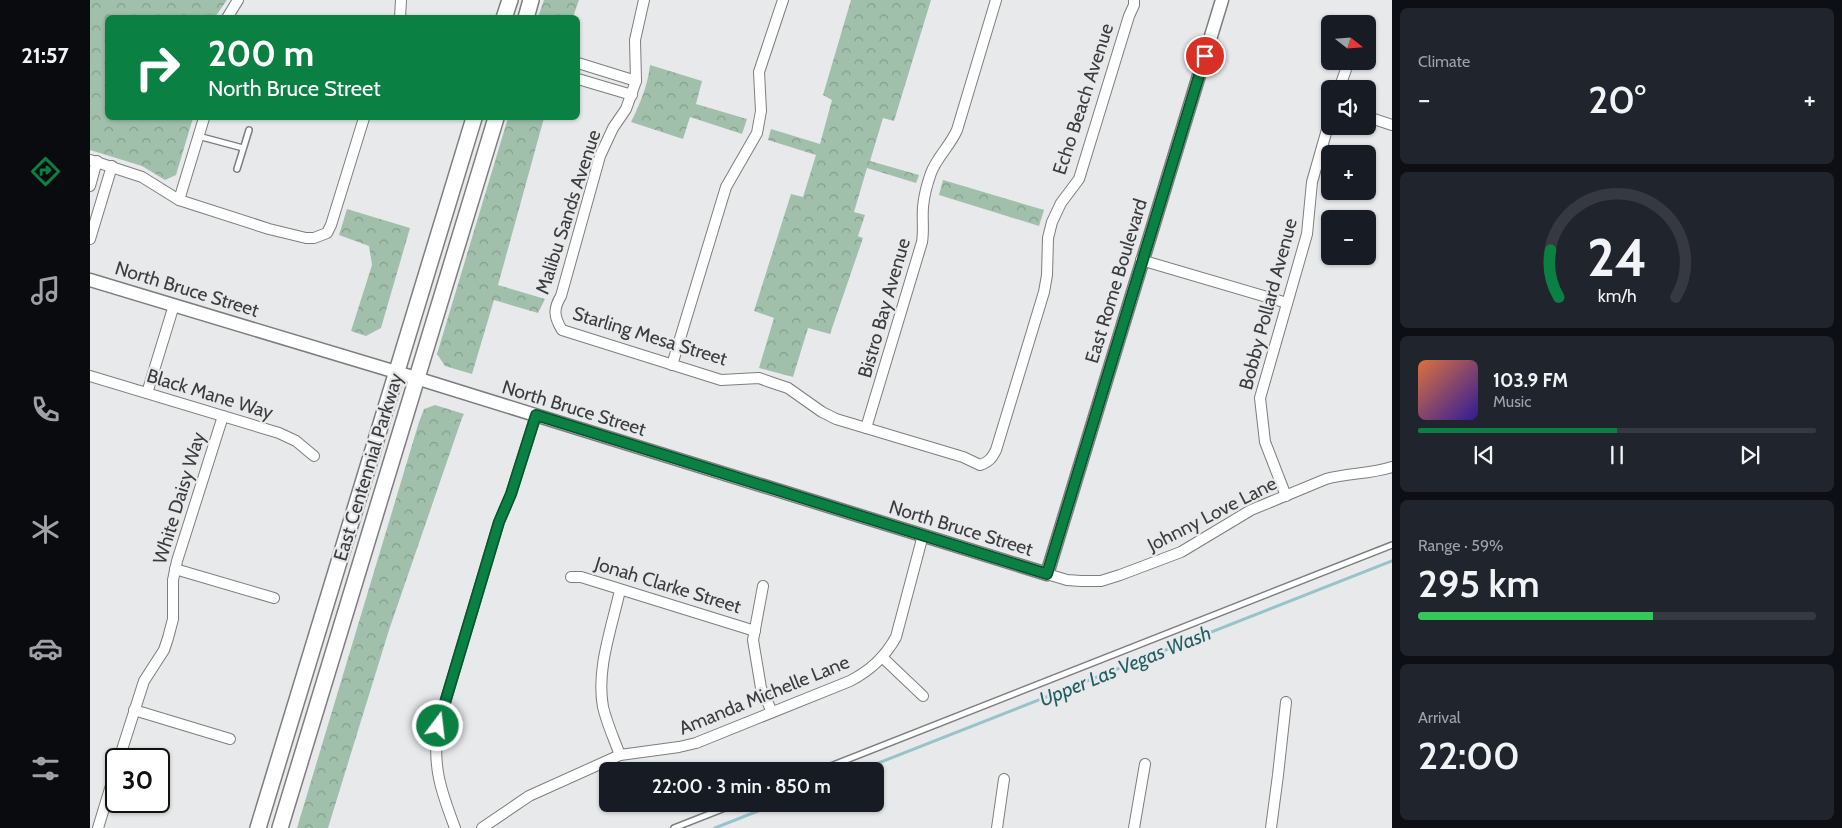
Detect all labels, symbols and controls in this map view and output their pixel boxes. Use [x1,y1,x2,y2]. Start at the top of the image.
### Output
north arrow [1321,15,1376,70]
map controls [1321,15,1376,265]
street label: Echo Beach Avenue [1048,20,1118,177]
text: 200 m [208,32,314,75]
icon: right [125,35,190,100]
pin [1184,35,1226,77]
text: 21:57 [21,42,69,69]
icon: arrive [1191,42,1219,70]
text: Climate [1418,52,1470,71]
text: North Bruce Street [208,75,381,102]
text: 20° [1588,76,1646,123]
button: sound [1321,80,1376,135]
text: − [1418,82,1430,116]
text: + [1804,82,1816,116]
street label: Malibu Sands Avenue [531,127,606,297]
button: + [1321,145,1376,200]
icon: directions [28,154,63,189]
street label: East Rome Boulevard [1080,196,1152,366]
button: − [1321,210,1376,265]
street label: Bobby Pollard Avenue [1234,216,1302,392]
text: 24 [1587,226,1647,289]
street label: Bistro Bay Avenue [853,235,915,380]
street label: North Bruce Street [112,256,262,322]
icon: music [28,273,63,308]
text: km/h [1597,285,1637,306]
street label: Starling Mesa Street [570,302,731,371]
street label: Black Mane Way [144,364,276,424]
text: 103.9 FM [1493,369,1568,392]
street label: East Centennial Parkway [328,370,408,564]
street label: North Bruce Street [499,375,649,441]
icon: phone [28,392,63,427]
text: Music [1493,392,1531,411]
street label: White Daisy Way [148,429,210,567]
icon: previous [1470,441,1498,469]
icon: pause [1603,441,1631,469]
icon: next [1736,441,1764,469]
street label: Johnny Love Lane [1143,471,1281,557]
street label: North Bruce Street [886,495,1036,561]
icon: climate [28,512,63,547]
text: Range · 59% [1418,536,1504,555]
street label: Jonah Clarke Street [591,552,744,618]
text: 295 km [1418,560,1540,607]
water label: Upper Las Vegas Wash [1036,621,1214,711]
icon: car [28,631,63,666]
street label: Amanda Michelle Lane [675,650,853,740]
position arrow [411,699,463,751]
text: Arrival [1418,708,1461,727]
text: 22:00 [1418,732,1520,779]
speed limit sign: 30 [105,748,170,813]
icon: filters [28,751,63,786]
text: 22:00 · 3 min · 850 m [652,775,831,798]

